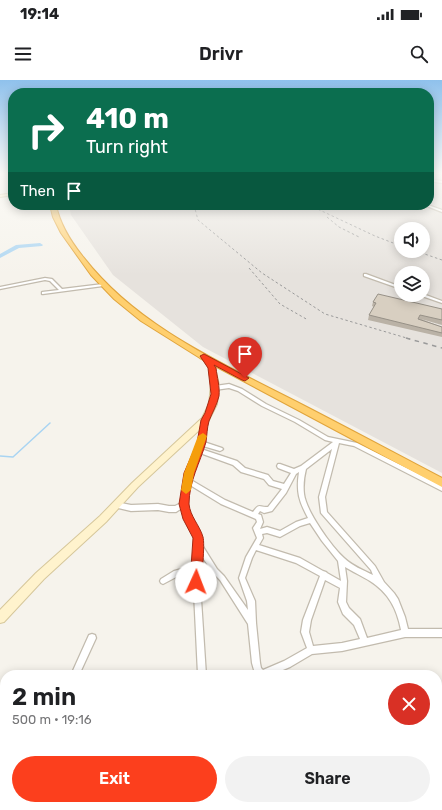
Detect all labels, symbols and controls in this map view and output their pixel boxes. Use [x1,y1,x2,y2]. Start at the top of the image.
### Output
text: 19:14 [20,5,59,23]
icon: menu [12,43,34,65]
text: Drivr [199,43,243,65]
icon: search [408,43,430,65]
text: 410 m [86,102,169,135]
icon: right [20,104,72,156]
text: Turn right [86,136,168,158]
icon: arrive [63,180,85,202]
text: Then [20,182,55,200]
map controls [394,222,430,302]
button: sound [394,222,430,258]
button: layers [394,266,430,302]
pin [228,337,262,378]
icon: arrive [234,343,256,365]
position arrow [175,561,217,603]
text: 2 min [12,683,76,711]
button: close [388,683,430,725]
text: 500 m · 19:16 [12,712,92,727]
button: Exit [12,756,217,802]
button: Share [225,756,430,802]

